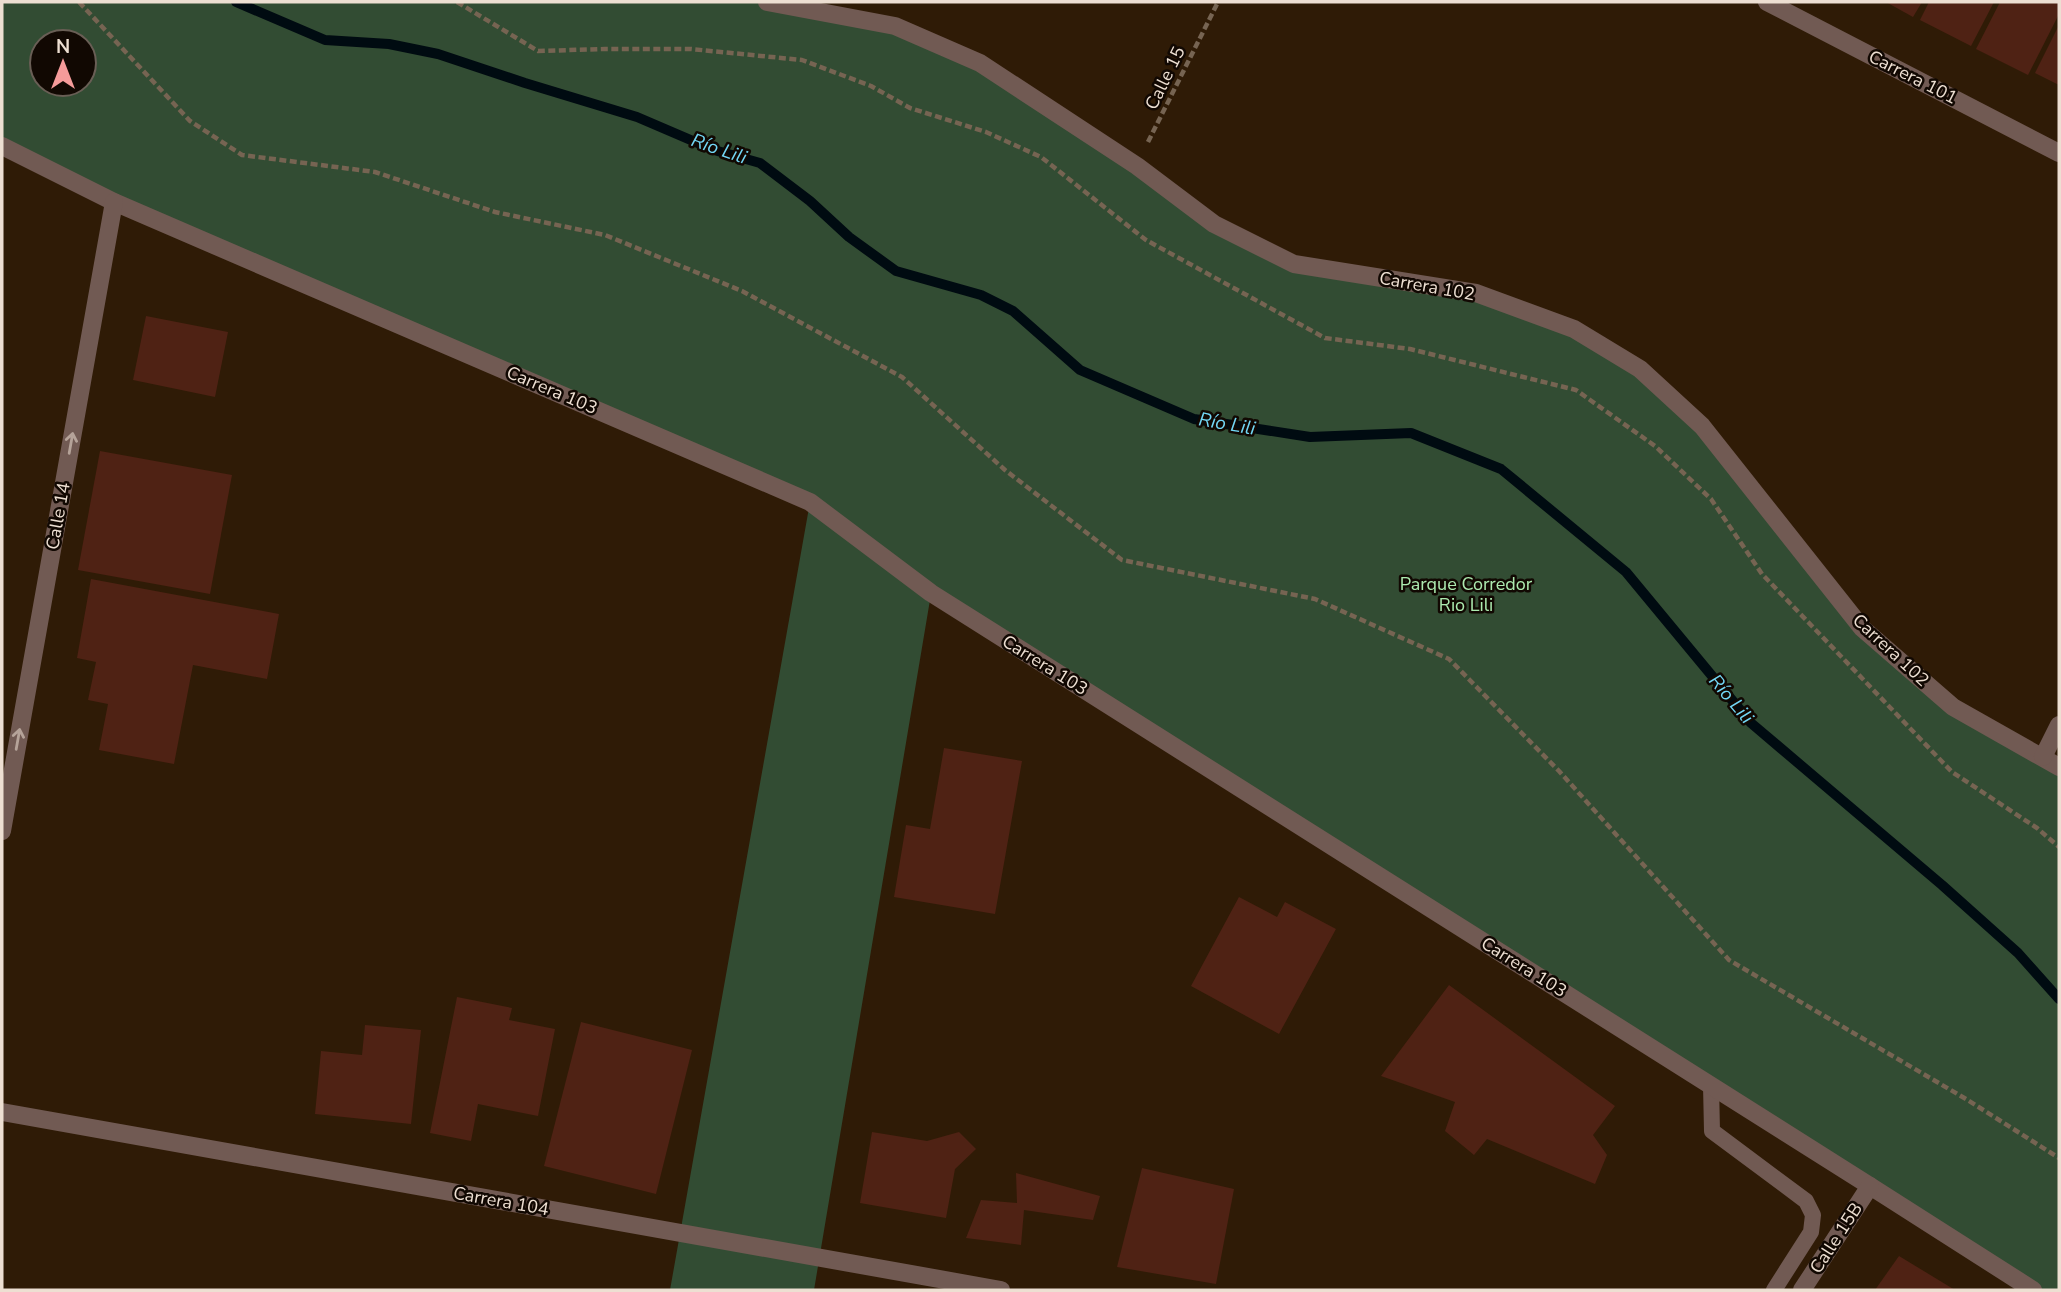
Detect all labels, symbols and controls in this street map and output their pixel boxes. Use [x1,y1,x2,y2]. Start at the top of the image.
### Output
north arrow [28,28,98,98]
text: N [56,34,70,60]
street label: Calle 15 [1139,42,1191,114]
street label: Carrera 101 [1864,44,1962,110]
water label: Río Lili [688,127,751,171]
street label: Carrera 102 [1377,266,1477,306]
street label: Carrera 103 [503,360,601,420]
water label: Río Lili [1197,406,1258,442]
one-way arrow [65,432,78,455]
street label: Calle 14 [40,480,76,551]
park label: Parque Corredor Rio Lili [1400,572,1533,617]
street label: Carrera 102 [1847,608,1935,692]
street label: Carrera 103 [998,629,1092,701]
water label: Río Lili [1703,669,1760,730]
one-way arrow [12,729,25,751]
street label: Carrera 103 [1477,931,1571,1003]
street label: Carrera 104 [451,1181,551,1221]
street label: Calle 15B [1804,1198,1868,1278]

